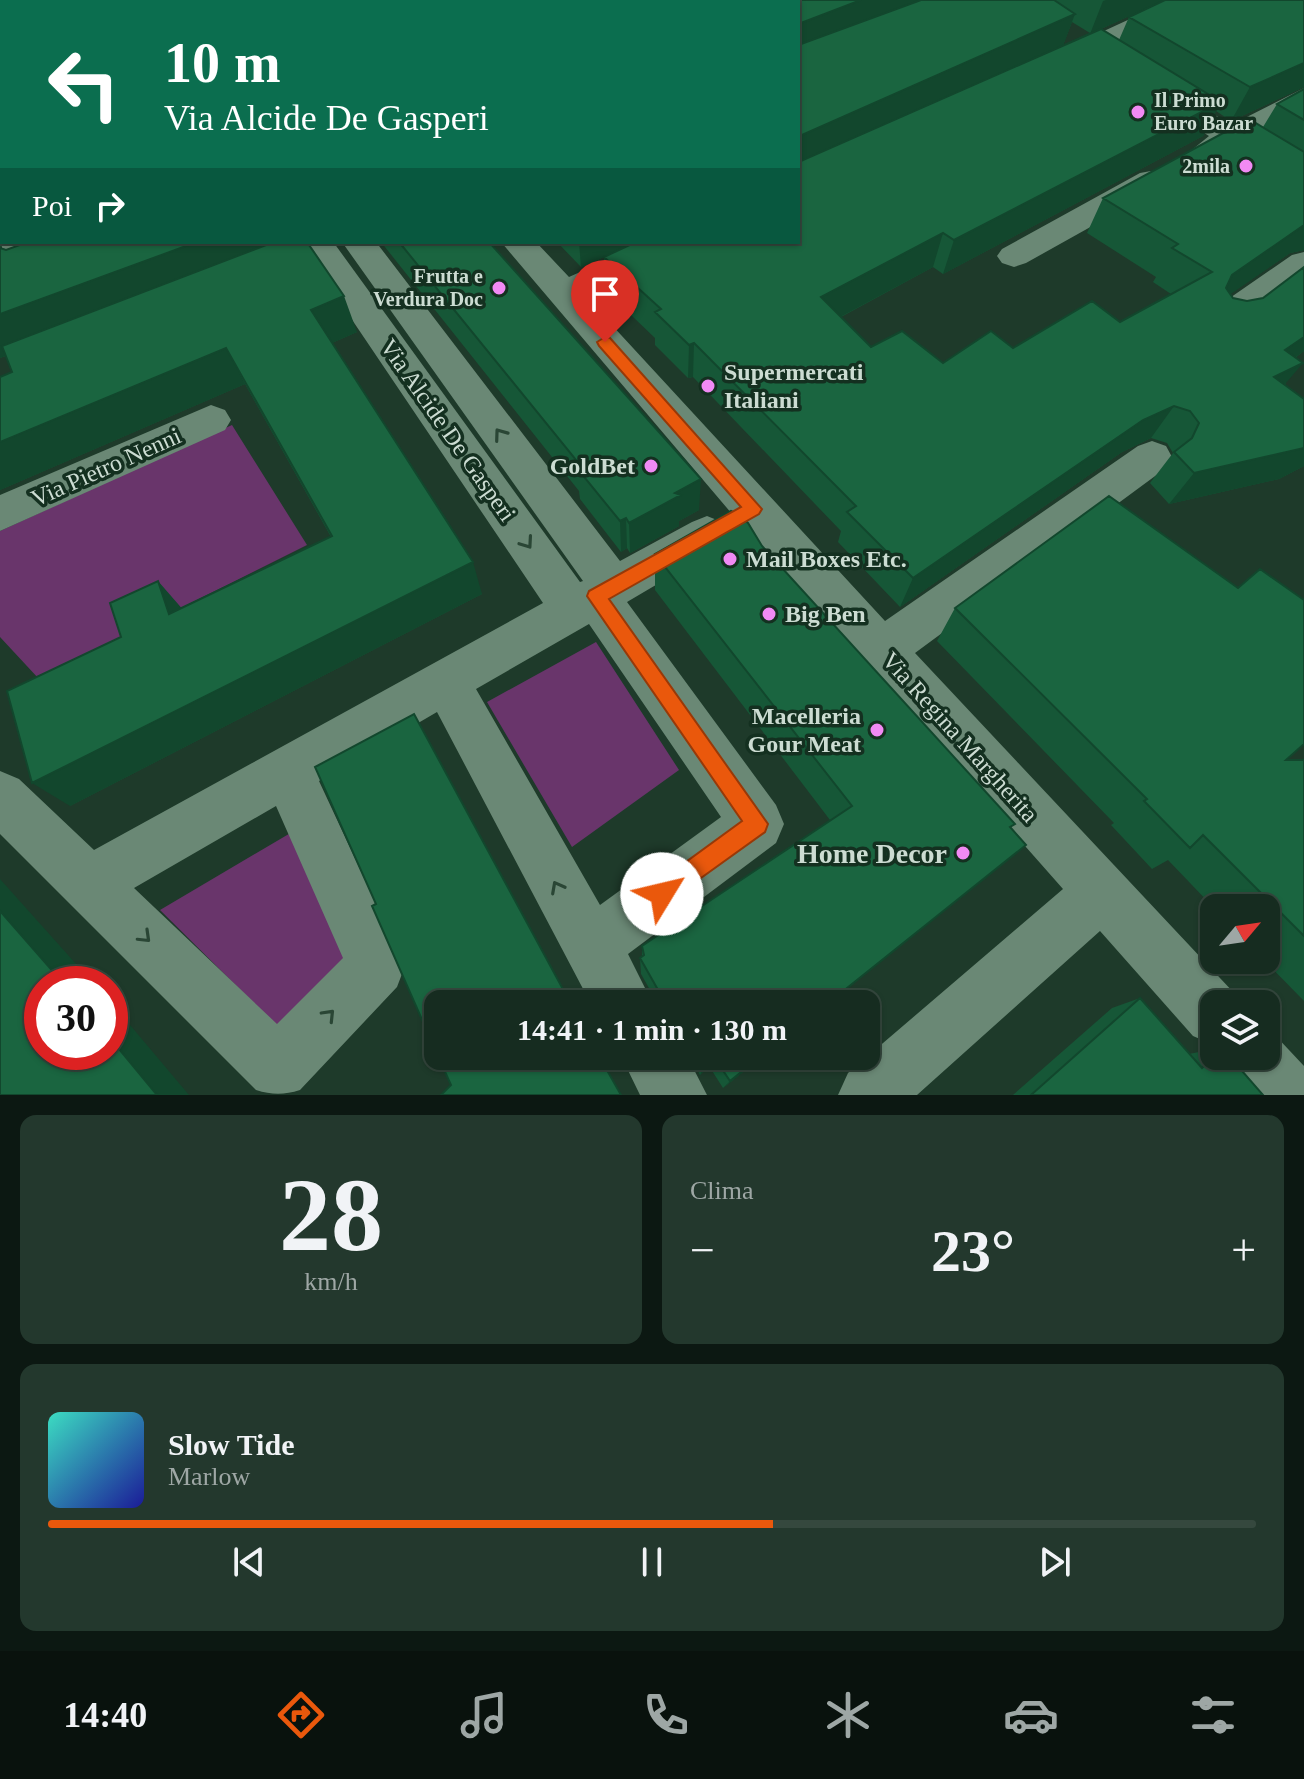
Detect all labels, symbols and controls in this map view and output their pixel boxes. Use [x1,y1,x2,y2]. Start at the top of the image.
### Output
icon: left [32,32,136,136]
text: 10 m [164,32,281,94]
place label: Il Primo Euro Bazar [1154,89,1253,134]
text: Via Alcide De Gasperi [164,98,489,138]
marker: Il Primo Euro Bazar [1129,103,1147,121]
place label: 2mila [1182,155,1230,177]
marker: 2mila [1237,157,1255,175]
icon: right [88,184,132,228]
text: Poi [32,189,72,222]
pin [571,260,639,342]
place label: Frutta e Verdura Doc [373,265,483,310]
icon: arrive [583,272,627,316]
marker: Frutta e Verdura Doc [490,279,508,297]
street label: Via Alcide De Gasperi [375,334,521,526]
place label: Supermercati Italiani [724,359,864,413]
marker: Supermercati Italiani [699,377,717,395]
street label: Via Pietro Nenni [27,422,185,512]
one-way arrow [495,428,510,443]
place label: GoldBet [550,453,635,479]
marker: GoldBet [642,457,660,475]
one-way arrow [517,535,532,549]
place label: Mail Boxes Etc. [746,546,907,572]
marker: Mail Boxes Etc. [721,550,739,568]
place label: Big Ben [785,601,866,627]
marker: Big Ben [760,605,778,623]
street label: Via Regina Margherita [877,647,1043,827]
place label: Macelleria Gour Meat [747,703,861,757]
marker: Macelleria Gour Meat [868,721,886,739]
place label: Home Decor [797,838,947,869]
marker: Home Decor [954,844,972,862]
position arrow [620,852,704,936]
one-way arrow [552,881,567,895]
north arrow [1200,894,1280,974]
map controls [1200,894,1280,1070]
one-way arrow [136,928,150,943]
speed limit sign: 30 [24,966,128,1070]
button: layers [1200,990,1280,1070]
one-way arrow [319,1010,334,1024]
text: 14:41 · 1 min · 130 m [517,1013,787,1046]
text: 28 [279,1157,383,1272]
text: Clima [690,1176,754,1205]
text: 23° [931,1218,1015,1284]
text: − [690,1226,715,1275]
text: + [1231,1226,1256,1275]
text: km/h [304,1267,358,1296]
text: Slow Tide [168,1428,294,1461]
text: Marlow [168,1462,250,1491]
icon: previous [227,1540,271,1584]
icon: pause [630,1540,674,1584]
icon: next [1033,1540,1077,1584]
icon: directions [273,1687,329,1743]
icon: music [456,1687,512,1743]
icon: phone [638,1687,694,1743]
icon: climate [820,1687,876,1743]
icon: car [1003,1687,1059,1743]
icon: filters [1185,1687,1241,1743]
text: 14:40 [63,1695,147,1735]

